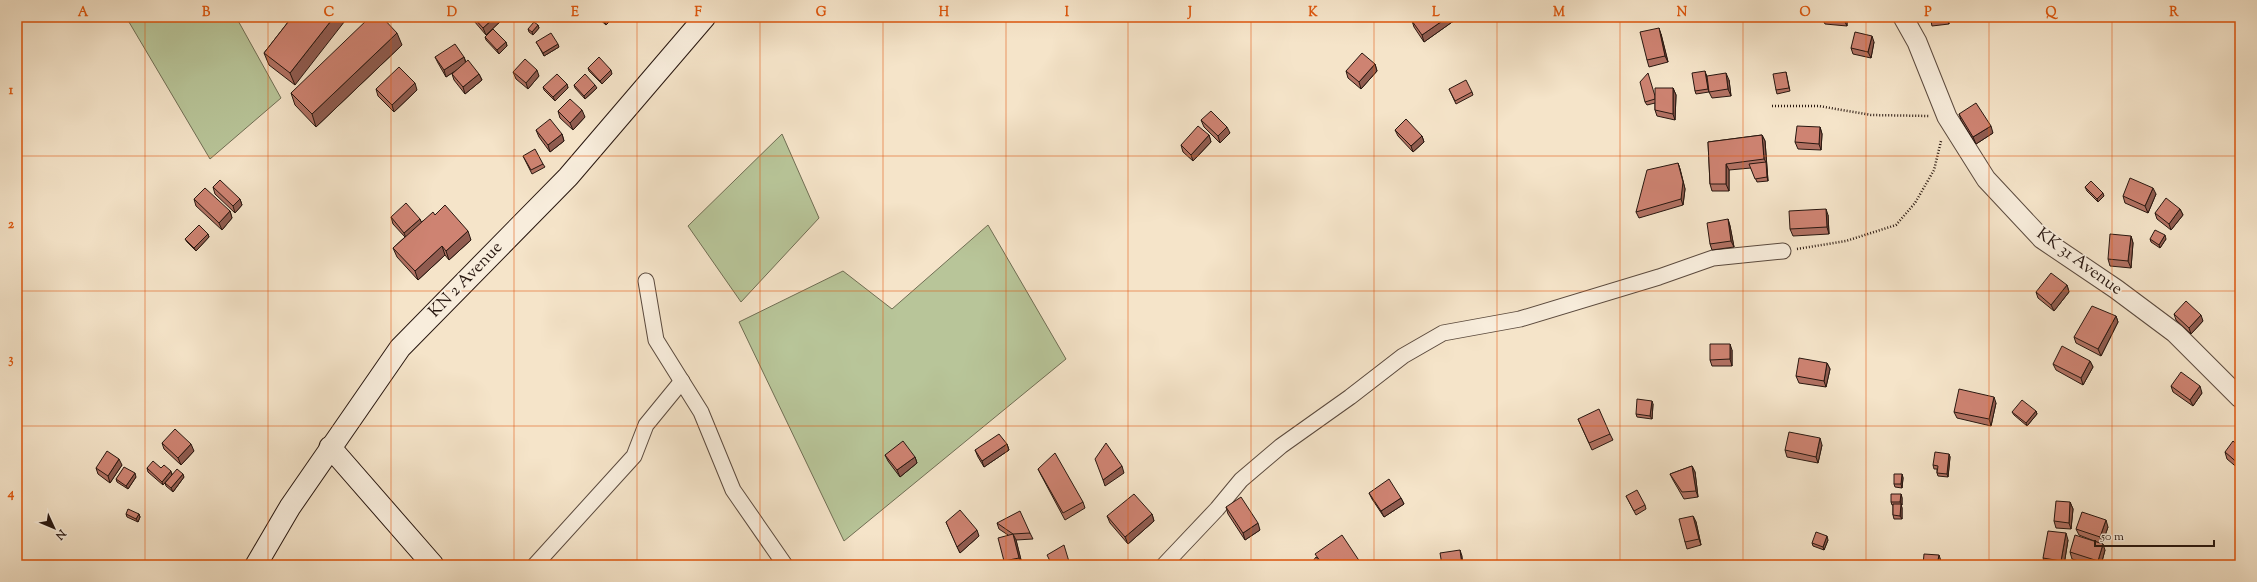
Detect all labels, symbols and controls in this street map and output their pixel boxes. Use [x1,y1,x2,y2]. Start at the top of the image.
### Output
text: A [78,4,89,22]
text: B [202,4,211,22]
text: C [324,4,334,22]
text: D [447,4,457,22]
text: E [571,4,579,22]
text: F [694,4,702,22]
text: G [816,4,827,22]
text: H [939,4,950,22]
text: I [1065,4,1070,22]
text: J [1187,4,1192,22]
text: K [1308,4,1318,22]
text: L [1432,4,1440,22]
text: M [1553,4,1565,22]
text: N [1677,4,1688,22]
text: O [1799,4,1811,22]
text: P [1924,4,1932,22]
text: Q [2046,4,2059,22]
text: R [2169,4,2179,22]
text: 1 [9,82,14,100]
text: 2 [8,216,15,234]
street label: KK 31 Avenue [2031,223,2127,302]
street label: KN 2 Avenue [423,236,509,324]
text: 3 [8,351,14,369]
text: 4 [7,485,15,503]
north arrow [34,508,74,548]
scale bar [2095,522,2214,548]
text: N [52,525,70,543]
text: 50 m [2100,528,2124,546]

